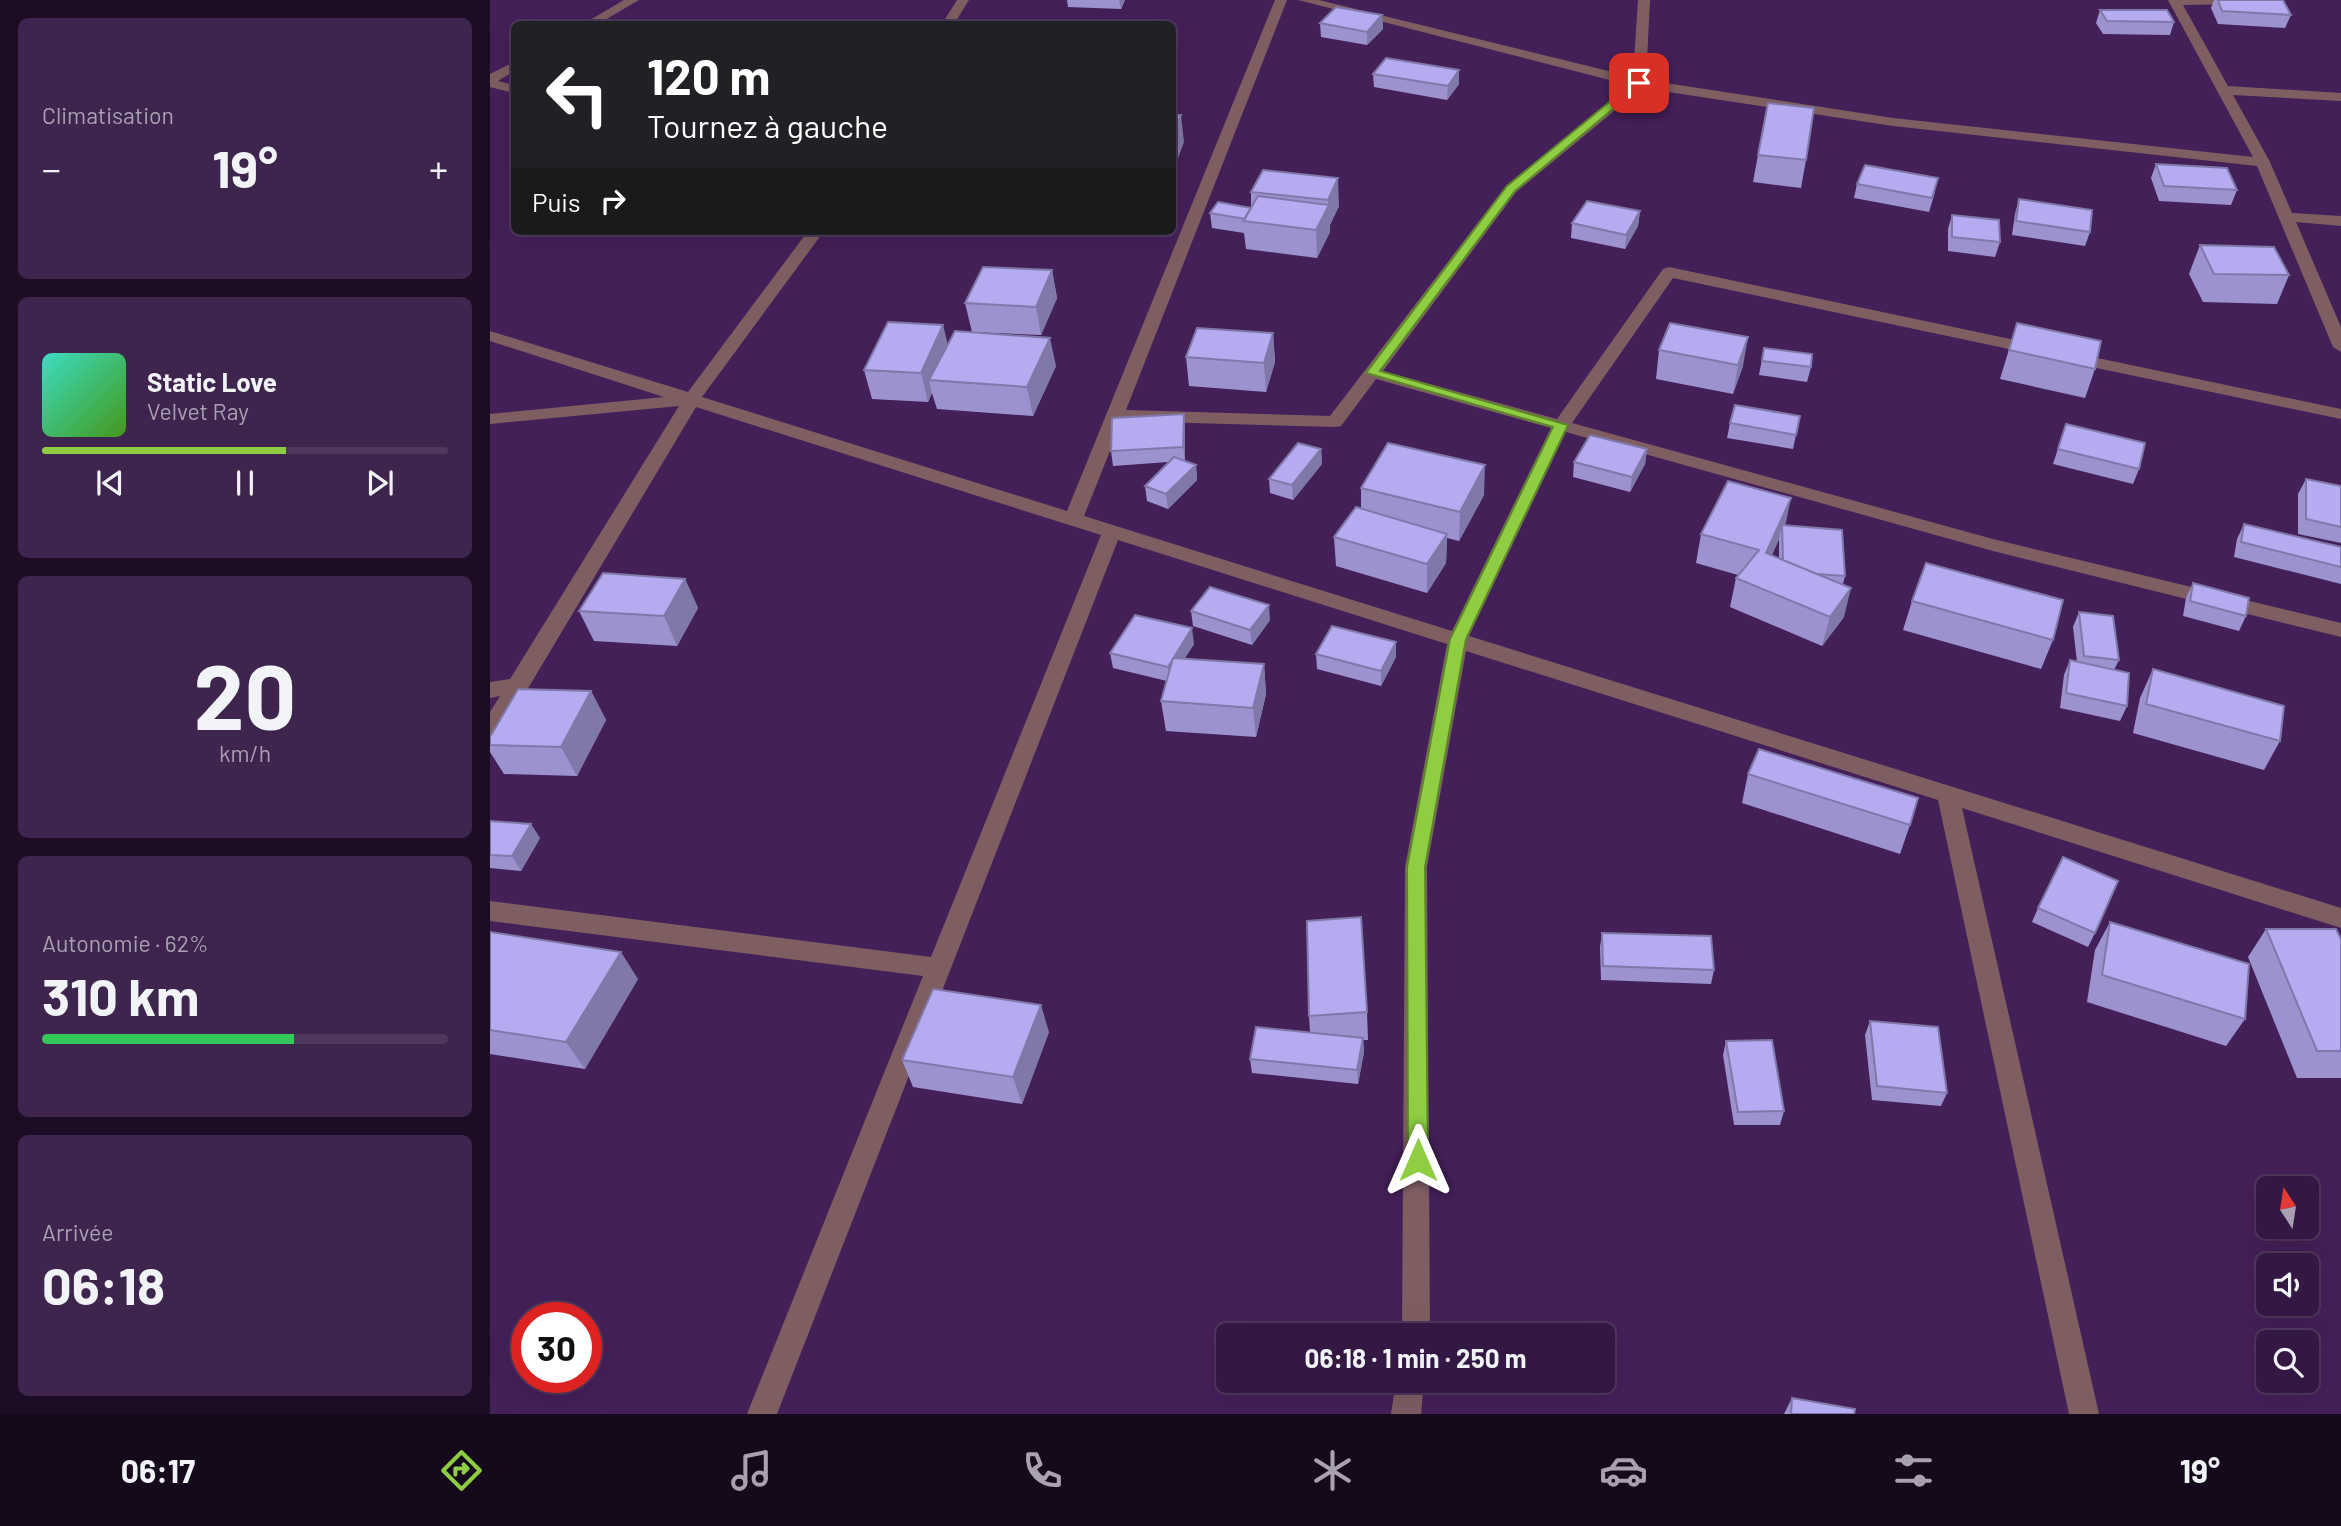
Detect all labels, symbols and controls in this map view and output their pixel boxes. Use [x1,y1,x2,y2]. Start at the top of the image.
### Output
text: 120 m [647,46,770,105]
icon: left [532,49,623,140]
pin [1609,53,1669,113]
icon: arrive [1620,64,1658,102]
text: Climatisation [42,101,174,129]
text: Tournez à gauche [647,106,888,144]
text: 19° [212,136,278,198]
text: − [42,145,61,191]
text: + [429,145,448,191]
icon: right [594,182,632,220]
text: Puis [532,186,580,217]
text: Static Love [147,366,277,397]
text: Velvet Ray [147,397,249,425]
icon: previous [91,464,129,502]
icon: pause [226,464,264,502]
icon: next [361,464,399,502]
text: 20 [194,639,296,748]
text: km/h [219,739,271,767]
text: Autonomie · 62% [42,929,208,957]
text: 310 km [42,964,200,1026]
position arrow [1381,1123,1455,1197]
north arrow [2256,1176,2319,1239]
map controls [2256,1176,2319,1393]
text: Arrivée [42,1218,114,1246]
text: 06:18 [42,1253,165,1315]
button: sound [2256,1253,2319,1316]
speed limit sign: 30 [511,1302,602,1393]
button: search [2256,1330,2319,1393]
text: 06:18 · 1 min · 250 m [1305,1342,1526,1373]
icon: directions [437,1446,486,1495]
icon: music [727,1446,776,1495]
icon: phone [1018,1446,1067,1495]
icon: climate [1308,1446,1357,1495]
icon: car [1599,1446,1648,1495]
icon: filters [1889,1446,1938,1495]
text: 06:17 [121,1451,195,1489]
text: 19° [2180,1451,2220,1489]

